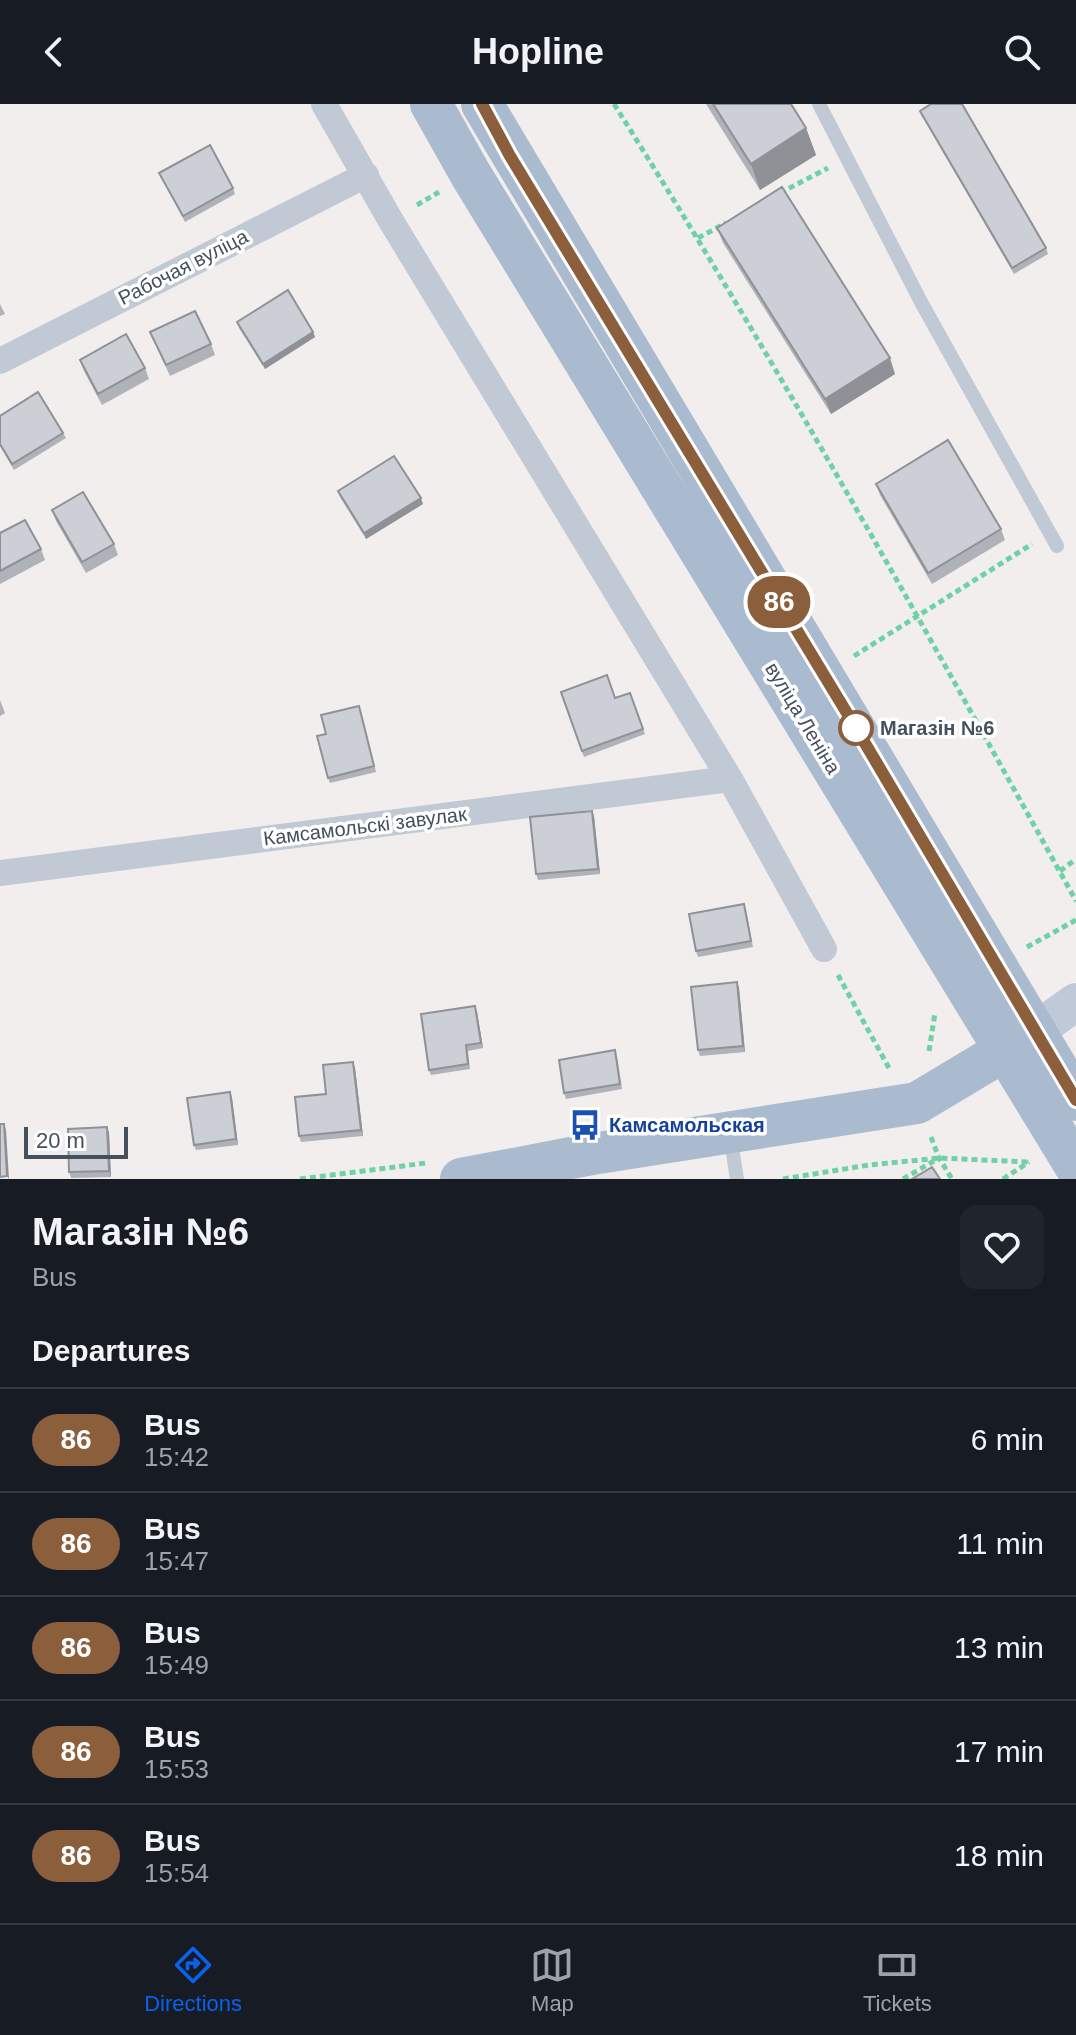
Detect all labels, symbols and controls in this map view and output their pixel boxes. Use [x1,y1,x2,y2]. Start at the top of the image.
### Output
icon: back [32,30,76,74]
icon: search [1000,30,1044,74]
text: Hopline [472,31,604,72]
street label: Рабочая вуліца [115,225,252,309]
line badge: 86 [743,576,815,628]
text: 86 [763,586,795,617]
street label: вуліца Леніна [761,658,845,778]
marker: Магазін №6 [839,711,873,745]
place label: Магазін №6 [880,717,994,739]
street label: Камсамольскі завулак [262,803,468,849]
bus stop icon: Камсамольская [568,1108,602,1142]
place label: Камсамольская [609,1114,765,1136]
scale bar [24,1123,128,1159]
text: 20 m [36,1128,85,1153]
button: heart [960,1205,1044,1289]
text: Магазін №6 [32,1211,249,1253]
text: Bus [32,1262,77,1292]
text: Departures [32,1334,190,1367]
text: Bus [144,1408,201,1441]
text: 6 min [971,1423,1044,1456]
text: 86 [60,1424,92,1455]
text: 15:42 [144,1442,209,1472]
text: Bus [144,1512,201,1545]
text: 11 min [956,1527,1044,1560]
text: 86 [60,1528,92,1559]
text: 15:47 [144,1546,209,1576]
text: Bus [144,1616,201,1649]
text: 13 min [954,1631,1044,1664]
text: 86 [60,1632,92,1663]
text: 15:49 [144,1650,209,1680]
text: Bus [144,1720,201,1753]
text: 17 min [954,1735,1044,1768]
text: 86 [60,1736,92,1767]
text: 15:53 [144,1754,209,1784]
text: Bus [144,1824,201,1857]
text: 18 min [954,1839,1044,1872]
text: 86 [60,1840,92,1871]
text: 15:54 [144,1858,209,1888]
tab: Directions [144,1943,242,2017]
tab: Map [530,1943,574,2017]
tab: Tickets [863,1943,932,2017]

